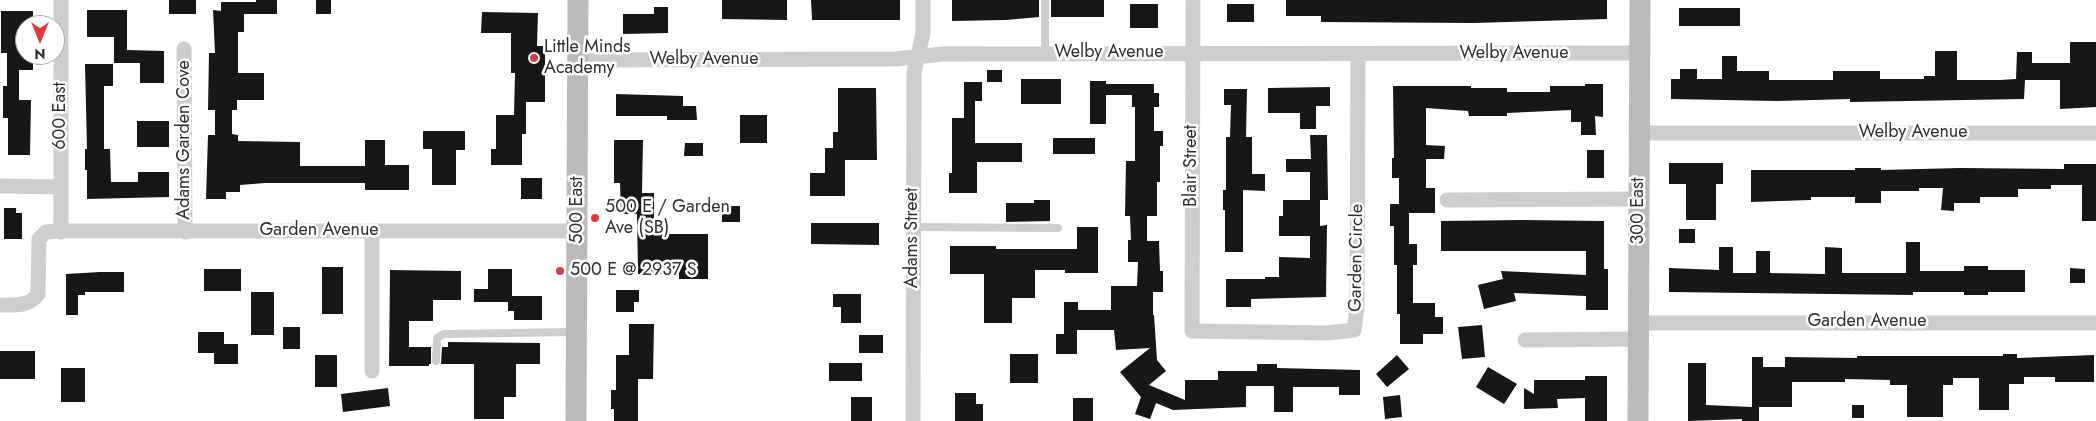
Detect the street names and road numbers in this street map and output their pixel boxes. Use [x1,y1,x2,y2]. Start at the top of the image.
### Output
street label: Welby Avenue [1054,42,1164,64]
street label: Welby Avenue [1459,43,1569,65]
street label: Welby Avenue [649,49,759,71]
street label: Adams Garden Cove [174,60,196,220]
street label: 600 East [50,82,72,150]
street label: Welby Avenue [1858,122,1968,144]
street label: Blair Street [1181,125,1203,207]
street label: 500 East [567,176,589,244]
street label: 300 East [1628,178,1650,244]
street label: Adams Street [902,188,924,288]
street label: Garden Circle [1345,204,1369,312]
street label: Garden Avenue [259,220,379,242]
street label: Garden Avenue [1807,311,1927,333]

